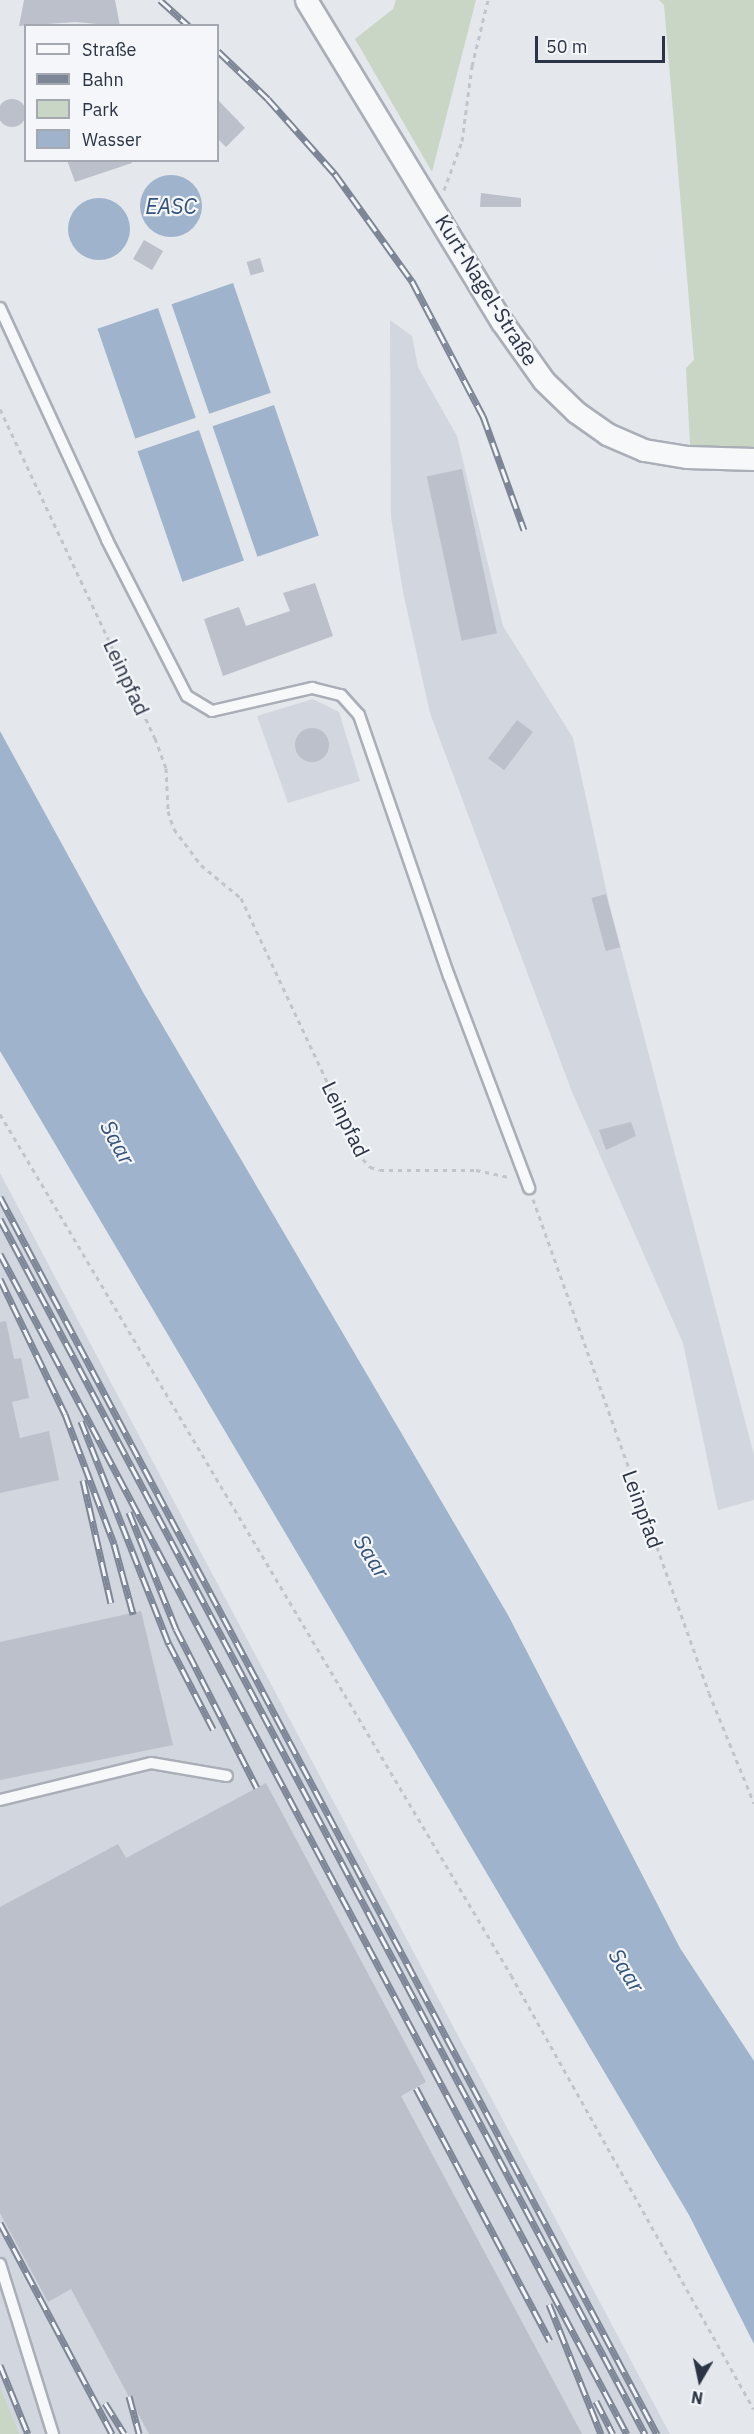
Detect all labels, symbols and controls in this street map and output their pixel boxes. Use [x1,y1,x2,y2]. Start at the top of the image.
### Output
legend [24,24,219,162]
scale bar [538,24,668,62]
text: 50 m [546,35,588,58]
text: Straße [82,38,136,61]
text: Bahn [82,68,124,91]
text: Park [82,98,118,121]
text: Wasser [82,128,141,151]
water label: EASC [145,193,197,219]
street label: Kurt-Nagel-Straße [430,210,544,370]
street label: Leinpfad [98,635,156,719]
street label: Leinpfad [317,1077,375,1161]
water label: Saar [95,1115,141,1169]
street label: Leinpfad [617,1467,669,1551]
water label: Saar [349,1529,395,1583]
water label: Saar [604,1943,650,1997]
north arrow [670,2350,730,2410]
text: N [690,2387,704,2409]

